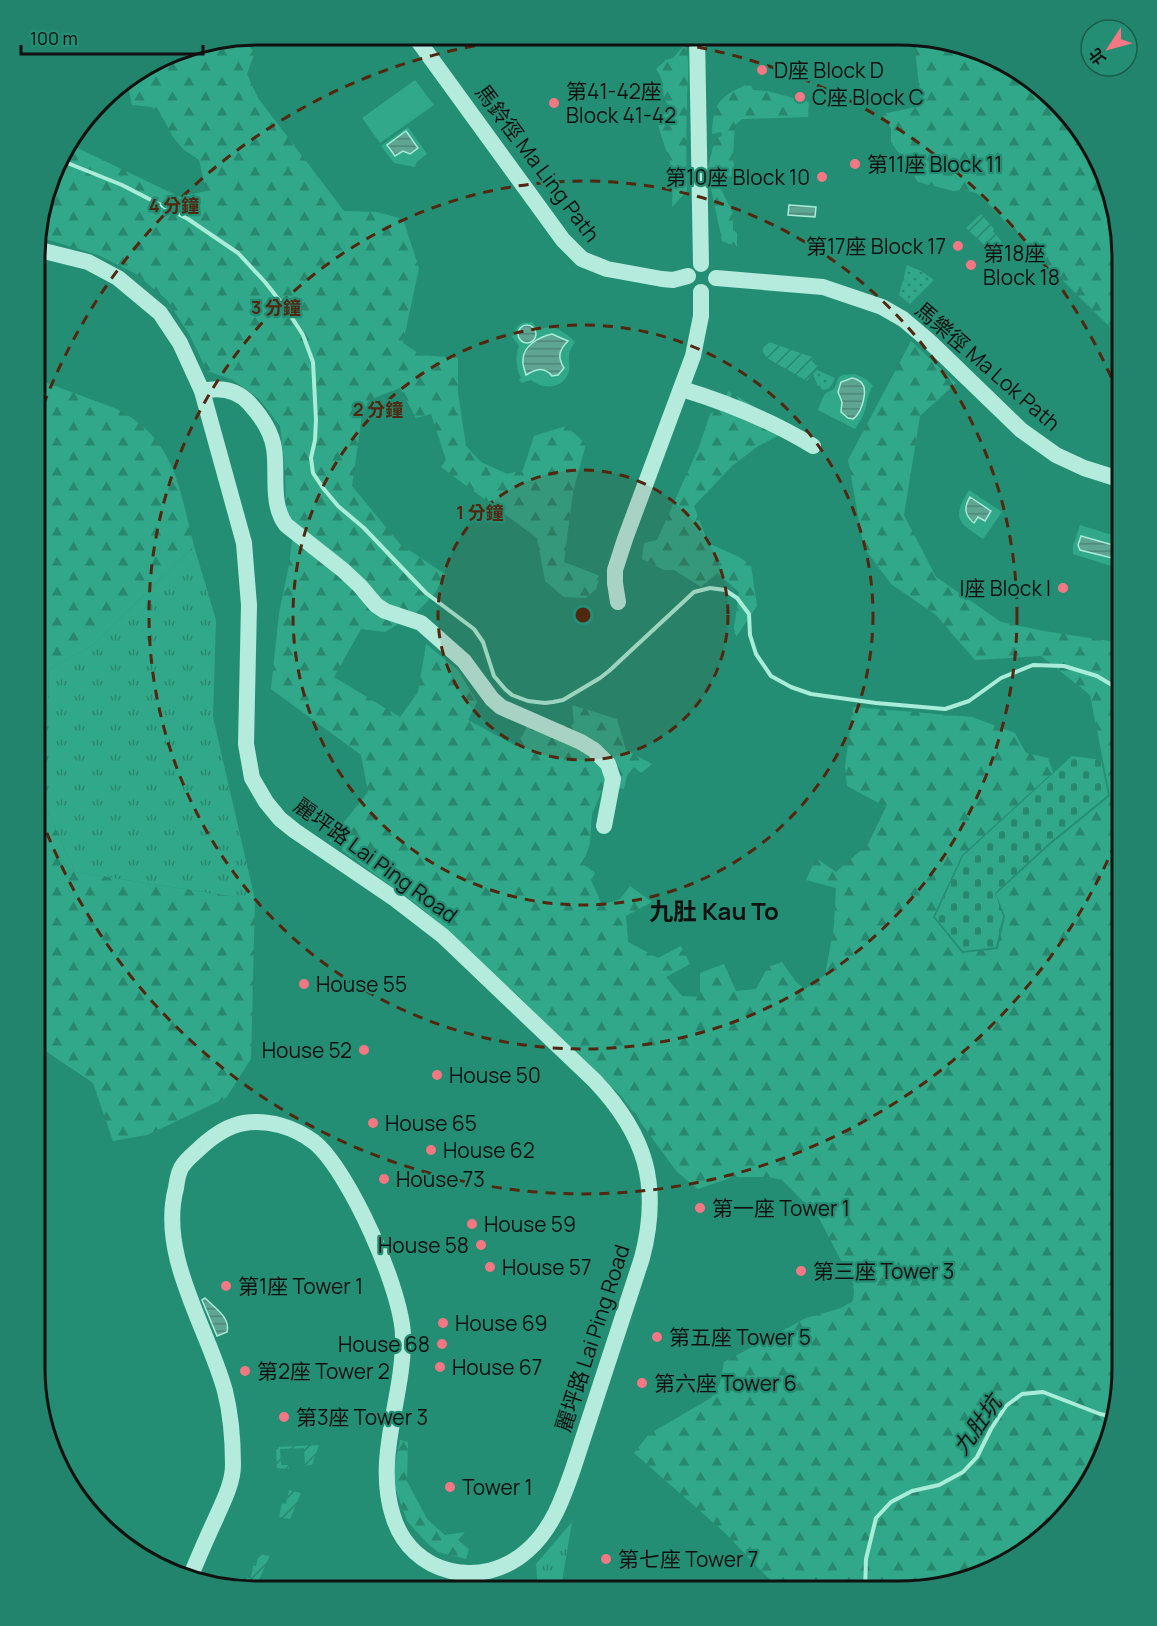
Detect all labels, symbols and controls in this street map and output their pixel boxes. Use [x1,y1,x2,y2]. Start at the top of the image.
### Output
scale bar [21,18,202,56]
north arrow [1079,18,1139,78]
text: 100 m [30,26,78,50]
text: 北 [1083,44,1110,70]
place label: D座 Block D [774,56,884,84]
marker: D座 Block D [755,63,769,77]
place label: 第41-42座 Block 41-42 [566,77,676,129]
street label: 馬鈴徑 Ma Ling Path [470,79,606,247]
place label: C座 Block C [812,83,924,111]
marker: C座 Block C [793,90,807,104]
marker: 第41-42座 Block 41-42 [547,96,561,110]
place label: 第11座 Block 11 [867,150,1002,178]
marker: 第11座 Block 11 [848,157,862,171]
place label: 第10座 Block 10 [665,163,810,191]
marker: 第10座 Block 10 [815,170,829,184]
text: 4 分鐘 [149,193,199,217]
place label: 第17座 Block 17 [806,232,946,260]
marker: 第17座 Block 17 [951,239,965,253]
place label: 第18座 Block 18 [983,239,1060,291]
marker: 第18座 Block 18 [964,258,978,272]
text: 3 分鐘 [251,295,301,319]
street label: 馬樂徑 Ma Lok Path [910,295,1066,437]
text: 2 分鐘 [353,397,403,421]
text: 1 分鐘 [456,500,504,524]
place label: I座 Block I [960,574,1051,602]
marker: I座 Block I [1056,581,1070,595]
centre of rings [573,605,593,625]
street label: 麗坪路 Lai Ping Road [289,791,463,929]
district label: 九肚 Kau To [649,894,779,927]
place label: House 55 [316,970,407,998]
marker: House 55 [297,977,311,991]
place label: House 52 [262,1036,352,1064]
marker: House 52 [357,1043,371,1057]
place label: House 50 [449,1061,541,1089]
marker: House 50 [430,1068,444,1082]
place label: House 65 [385,1109,477,1137]
marker: House 65 [366,1116,380,1130]
place label: House 62 [443,1136,535,1164]
marker: House 62 [424,1143,438,1157]
place label: House 73 [396,1165,485,1193]
marker: House 73 [377,1172,391,1186]
place label: 第一座 Tower 1 [712,1194,850,1222]
marker: 第一座 Tower 1 [693,1201,707,1215]
place label: House 59 [484,1210,576,1238]
marker: House 59 [465,1217,479,1231]
place label: House 58 [378,1231,469,1259]
marker: House 58 [474,1238,488,1252]
street label: 麗坪路 Lai Ping Road [549,1241,635,1435]
place label: House 57 [502,1253,591,1281]
place label: 第三座 Tower 3 [813,1257,954,1285]
marker: House 57 [483,1260,497,1274]
marker: 第三座 Tower 3 [794,1264,808,1278]
place label: 第1座 Tower 1 [238,1272,363,1300]
marker: 第1座 Tower 1 [219,1279,233,1293]
place label: House 69 [455,1309,548,1337]
marker: House 69 [436,1316,450,1330]
place label: 第五座 Tower 5 [669,1323,811,1351]
place label: House 68 [338,1330,430,1358]
marker: 第五座 Tower 5 [650,1330,664,1344]
marker: House 68 [435,1337,449,1351]
place label: House 67 [452,1353,542,1381]
place label: 第2座 Tower 2 [257,1357,390,1385]
marker: House 67 [433,1360,447,1374]
marker: 第2座 Tower 2 [238,1364,252,1378]
place label: 第六座 Tower 6 [654,1369,797,1397]
marker: 第六座 Tower 6 [635,1376,649,1390]
water label: 九肚坑 [946,1387,1010,1461]
place label: 第3座 Tower 3 [296,1403,428,1431]
marker: 第3座 Tower 3 [277,1410,291,1424]
place label: Tower 1 [462,1473,533,1501]
marker: Tower 1 [443,1480,457,1494]
place label: 第七座 Tower 7 [618,1545,758,1573]
marker: 第七座 Tower 7 [599,1552,613,1566]

